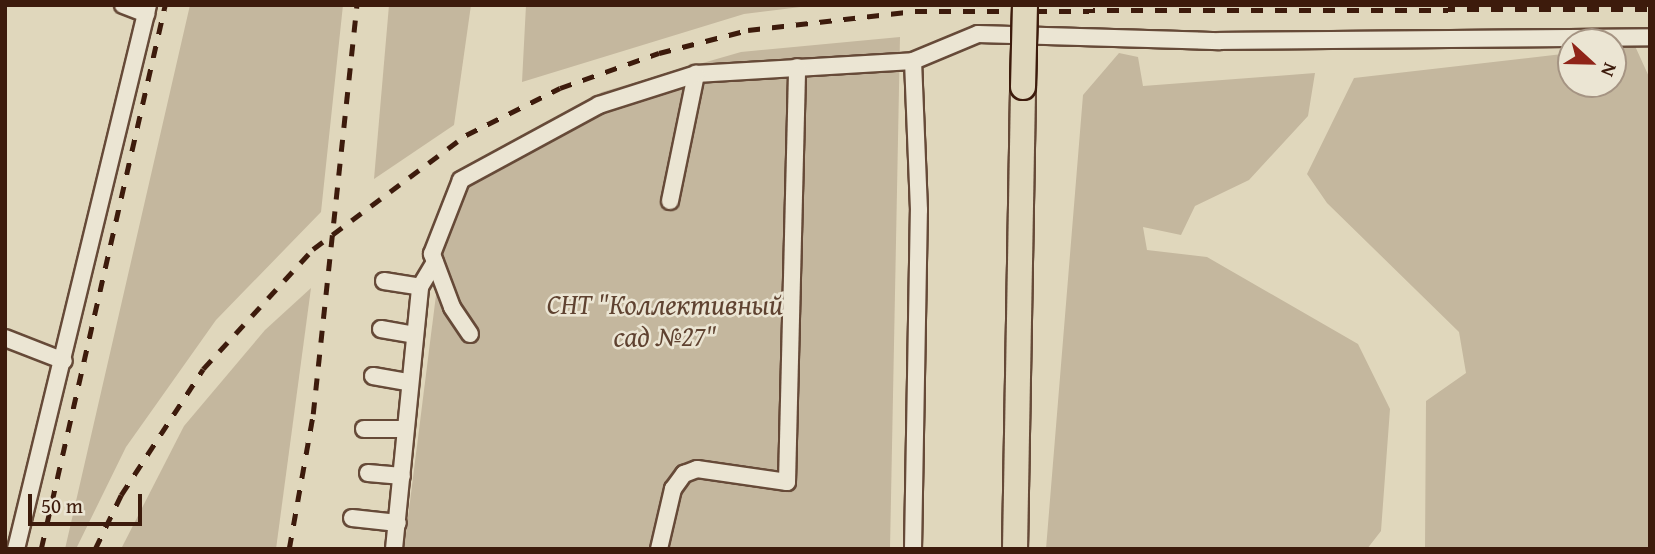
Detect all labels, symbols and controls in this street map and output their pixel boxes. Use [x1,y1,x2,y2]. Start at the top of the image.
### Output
north arrow [1557,28,1627,98]
text: N [1594,59,1625,81]
park label: СНТ "Коллективный сад №27" [547,287,783,353]
scale bar [32,480,145,524]
text: 50 m [41,490,83,521]

